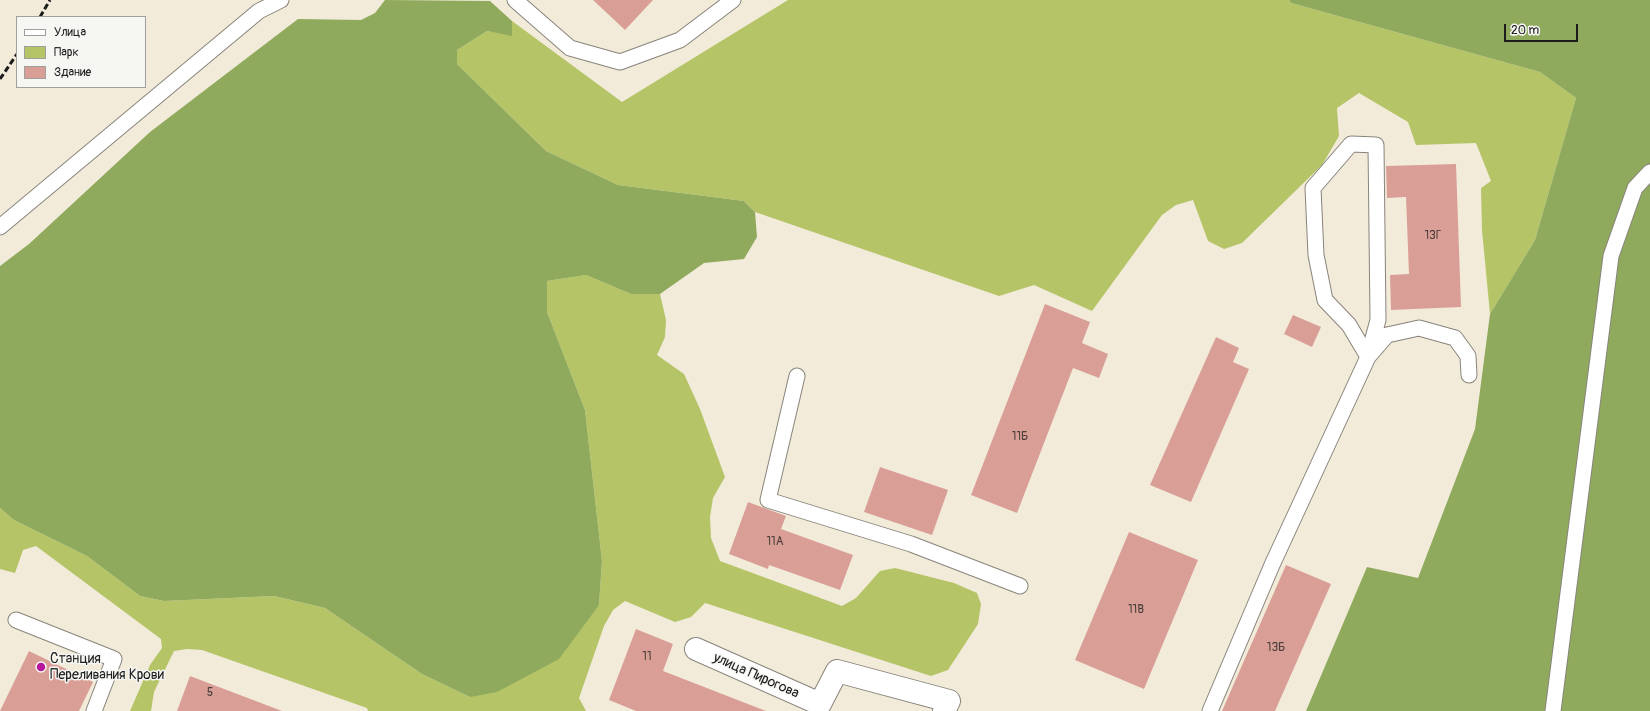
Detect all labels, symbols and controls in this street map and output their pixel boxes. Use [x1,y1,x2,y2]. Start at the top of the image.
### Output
legend [16,16,146,88]
scale bar [1506,16,1580,42]
text: 20 m [1511,23,1539,38]
text: Улица [54,25,86,40]
text: Парк [54,45,79,60]
text: Здание [54,65,91,80]
house number: 13Г [1424,229,1442,243]
house number: 11Б [1012,430,1028,444]
house number: 11А [766,535,784,549]
house number: 11В [1128,603,1144,617]
house number: 13Б [1267,641,1285,655]
house number: 11 [642,650,652,664]
street label: улица Пирогова [710,650,802,702]
place label: Станция Переливания Крови [50,651,164,684]
marker: Станция Переливания Крови [35,661,47,673]
house number: 5 [207,686,213,700]

